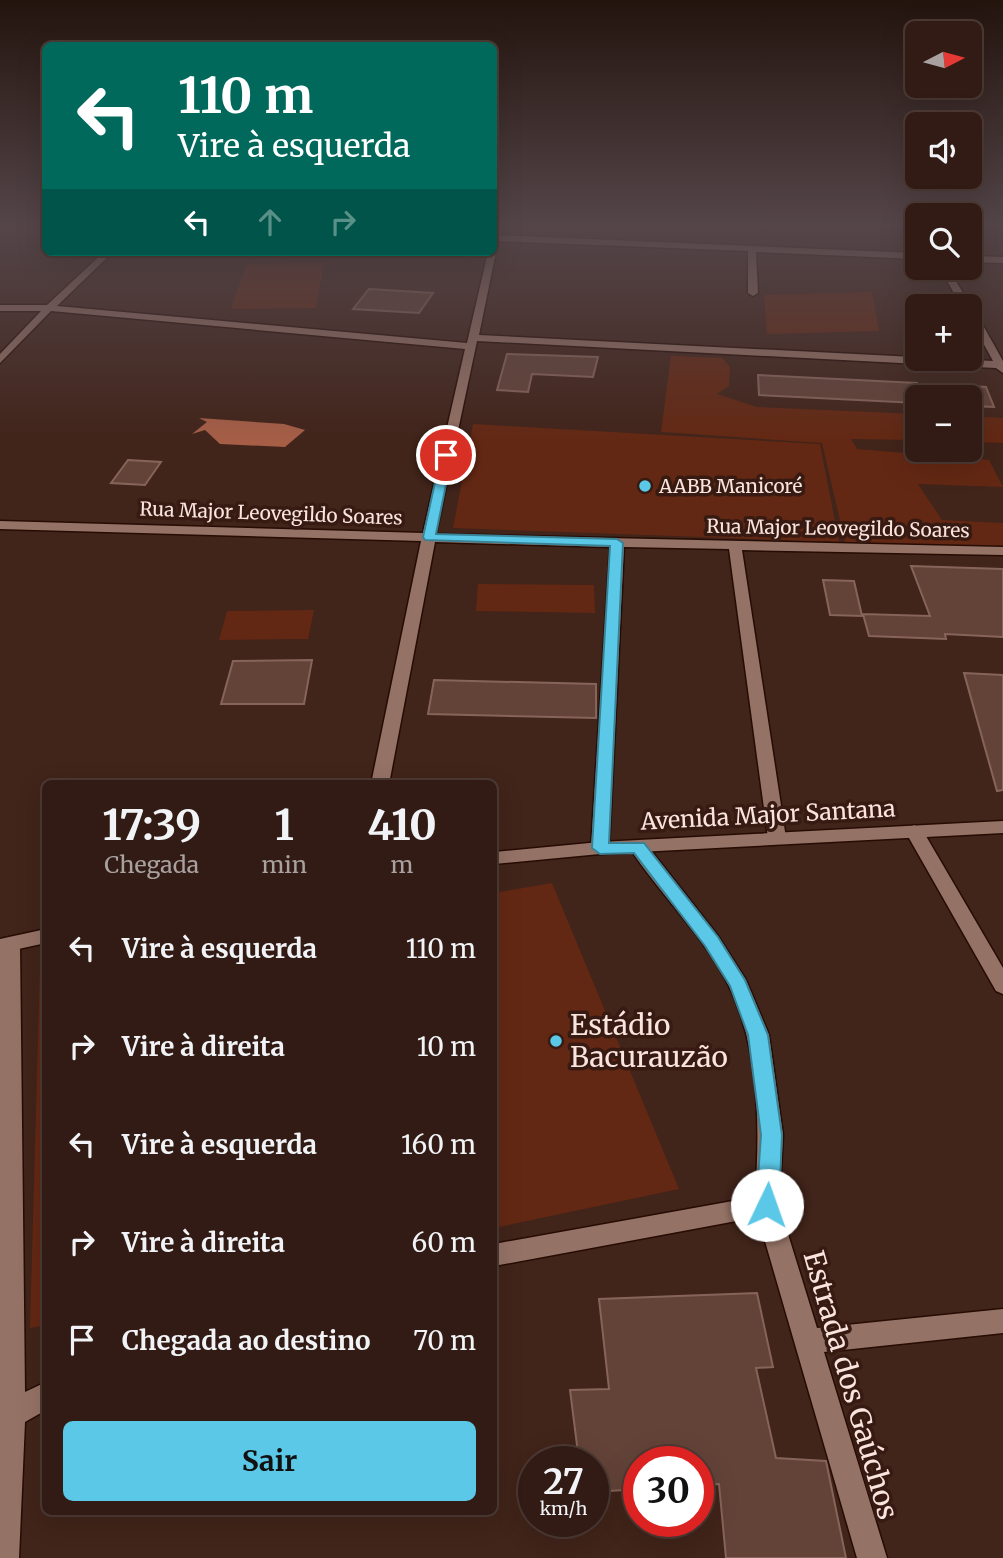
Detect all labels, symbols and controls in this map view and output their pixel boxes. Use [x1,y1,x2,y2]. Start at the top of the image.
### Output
north arrow [905,21,982,98]
map controls [905,21,982,462]
text: 110 m [178,65,313,126]
icon: left [63,70,154,161]
button: sound [905,112,982,189]
text: Vire à esquerda [178,126,410,166]
icon: left [178,203,216,241]
icon: ahead [251,203,289,241]
icon: right [324,203,362,241]
button: search [905,203,982,280]
button: + [905,294,982,371]
button: − [905,385,982,462]
pin [416,425,476,485]
icon: arrive [427,436,465,474]
place label: AABB Manicoré [658,474,802,498]
marker: AABB Manicoré [637,478,653,494]
street label: Rua Major Leovegildo Soares [139,496,403,530]
street label: Rua Major Leovegildo Soares [706,514,970,542]
street label: Avenida Major Santana [639,793,896,836]
text: 17:39 [102,799,201,851]
text: 1 [274,799,294,851]
text: 410 [367,799,437,851]
text: Chegada [104,850,199,879]
text: min [261,850,307,879]
text: m [391,850,413,879]
icon: left [63,929,101,967]
text: Vire à esquerda [122,932,317,965]
text: 110 m [406,932,476,965]
place label: Estádio Bacurauzão [570,1007,728,1075]
icon: right [63,1027,101,1065]
text: Vire à direita [122,1030,285,1063]
text: 10 m [417,1030,476,1063]
marker: Estádio Bacurauzão [548,1033,564,1049]
icon: left [63,1125,101,1163]
text: Vire à esquerda [122,1128,317,1161]
text: 160 m [401,1128,476,1161]
position arrow [730,1168,804,1242]
icon: right [63,1223,101,1261]
text: Vire à direita [122,1226,285,1259]
text: 60 m [412,1226,476,1259]
street label: Estrada dos Gaúchos [795,1247,907,1523]
icon: arrive [63,1321,101,1359]
text: Chegada ao destino [122,1324,371,1357]
text: 70 m [413,1324,476,1357]
button: Sair [63,1421,476,1501]
speed limit sign: 30 [623,1446,714,1537]
text: 27 [543,1460,584,1504]
text: km/h [540,1497,587,1520]

